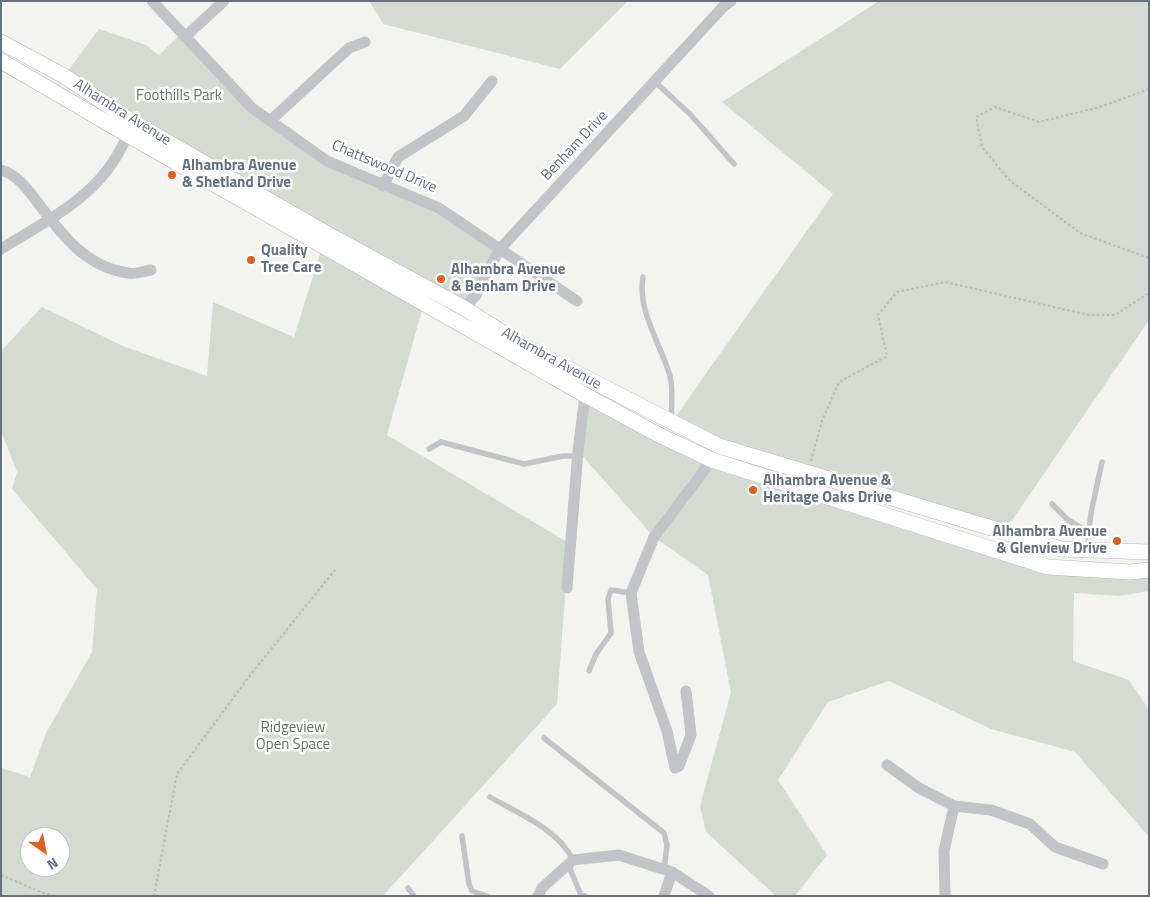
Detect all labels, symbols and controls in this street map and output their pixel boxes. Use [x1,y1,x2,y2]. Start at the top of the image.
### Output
street label: Alhambra Avenue [70,76,174,150]
park label: Foothills Park [136,87,222,105]
street label: Benham Drive [538,107,612,185]
street label: Chattswood Drive [329,137,439,197]
place label: Alhambra Avenue & Shetland Drive [182,157,296,192]
marker: Alhambra Avenue & Shetland Drive [166,169,178,181]
place label: Quality Tree Care [261,242,321,277]
marker: Quality Tree Care [245,254,257,266]
place label: Alhambra Avenue & Benham Drive [451,261,565,296]
marker: Alhambra Avenue & Benham Drive [435,273,447,285]
street label: Alhambra Avenue [498,324,604,394]
place label: Alhambra Avenue & Heritage Oaks Drive [763,472,892,507]
marker: Alhambra Avenue & Heritage Oaks Drive [747,484,759,496]
place label: Alhambra Avenue & Glenview Drive [993,523,1107,558]
marker: Alhambra Avenue & Glenview Drive [1111,535,1123,547]
park label: Ridgeview Open Space [256,719,330,754]
north arrow [20,827,70,877]
text: N [43,853,63,876]

